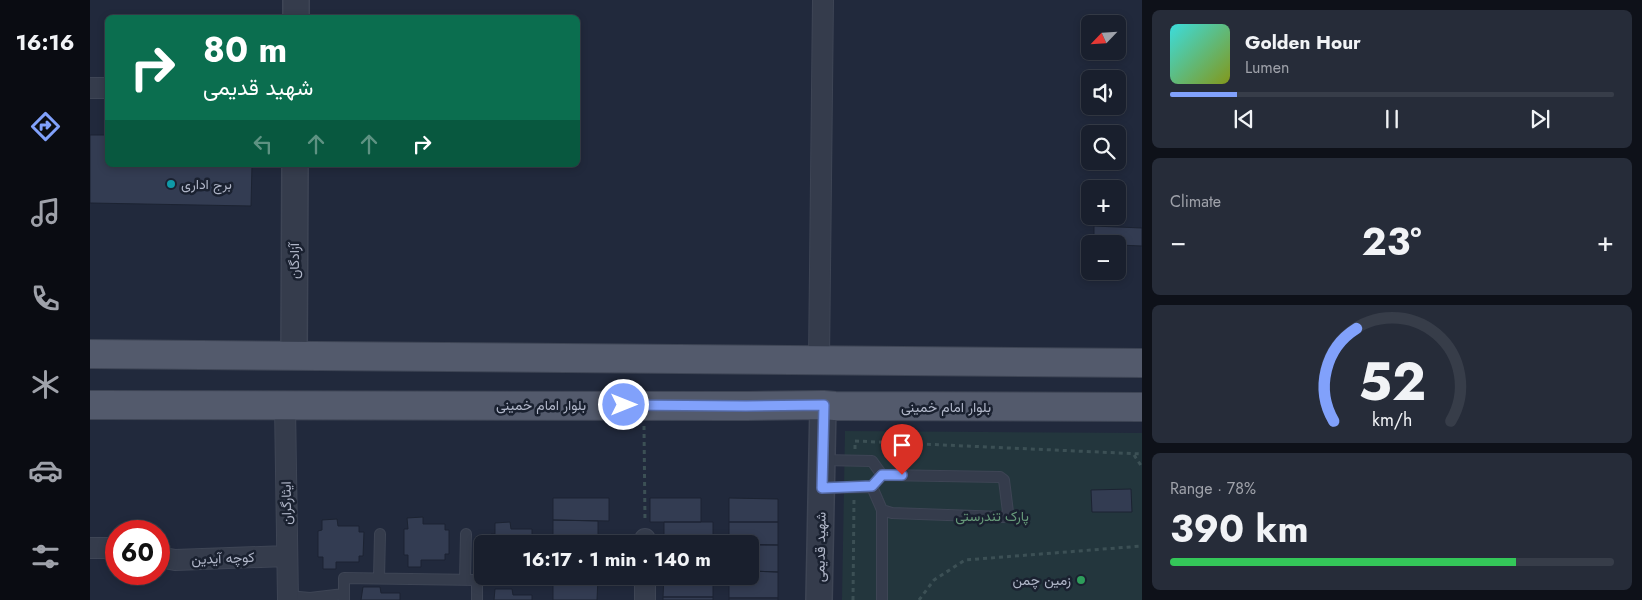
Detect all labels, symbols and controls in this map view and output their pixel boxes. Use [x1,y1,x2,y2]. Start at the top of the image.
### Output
north arrow [1081,15,1126,60]
map controls [1081,15,1126,280]
text: 80 m [203,25,287,75]
text: 16:16 [16,26,74,58]
text: Golden Hour [1245,29,1361,56]
icon: right [120,35,185,100]
text: Lumen [1245,56,1289,79]
button: sound [1081,70,1126,115]
text: شهید قدیمی [203,71,313,103]
icon: previous [1230,105,1258,133]
icon: pause [1378,105,1406,133]
icon: next [1526,105,1554,133]
icon: directions [28,109,63,144]
button: search [1081,125,1126,170]
icon: left [249,130,277,158]
icon: ahead [302,130,330,158]
icon: ahead [355,130,383,158]
icon: right [408,130,436,158]
place label: برج اداری [181,174,232,195]
marker: برج اداری [165,178,177,190]
button: + [1081,180,1126,225]
text: Climate [1170,190,1221,213]
icon: music [28,195,63,230]
text: 23° [1362,214,1422,269]
text: − [1170,221,1187,262]
text: + [1597,221,1614,262]
button: − [1081,235,1126,280]
street label: آزادگان [284,241,304,279]
icon: phone [28,281,63,316]
text: 52 [1358,344,1426,420]
icon: climate [28,367,63,402]
position arrow [597,378,649,430]
street label: بلوار امام خمینی [496,395,586,415]
street label: بلوار امام خمینی [901,397,991,417]
text: km/h [1372,407,1412,433]
pin [881,424,923,475]
icon: arrive [888,431,916,459]
icon: car [28,453,63,488]
text: Range · 78% [1170,477,1256,500]
street label: ایثارگران [276,481,296,525]
text: 390 km [1170,501,1309,556]
park label: پارک تندرستی [955,506,1029,526]
street label: شهید قدیمی [809,512,831,582]
speed limit sign: 60 [105,520,170,585]
icon: filters [28,539,63,574]
text: 16:17 · 1 min · 140 m [522,546,711,573]
street label: کوچه آیدین [191,547,255,569]
place label: زمین چمن [1012,570,1071,590]
marker: زمین چمن [1075,574,1087,586]

